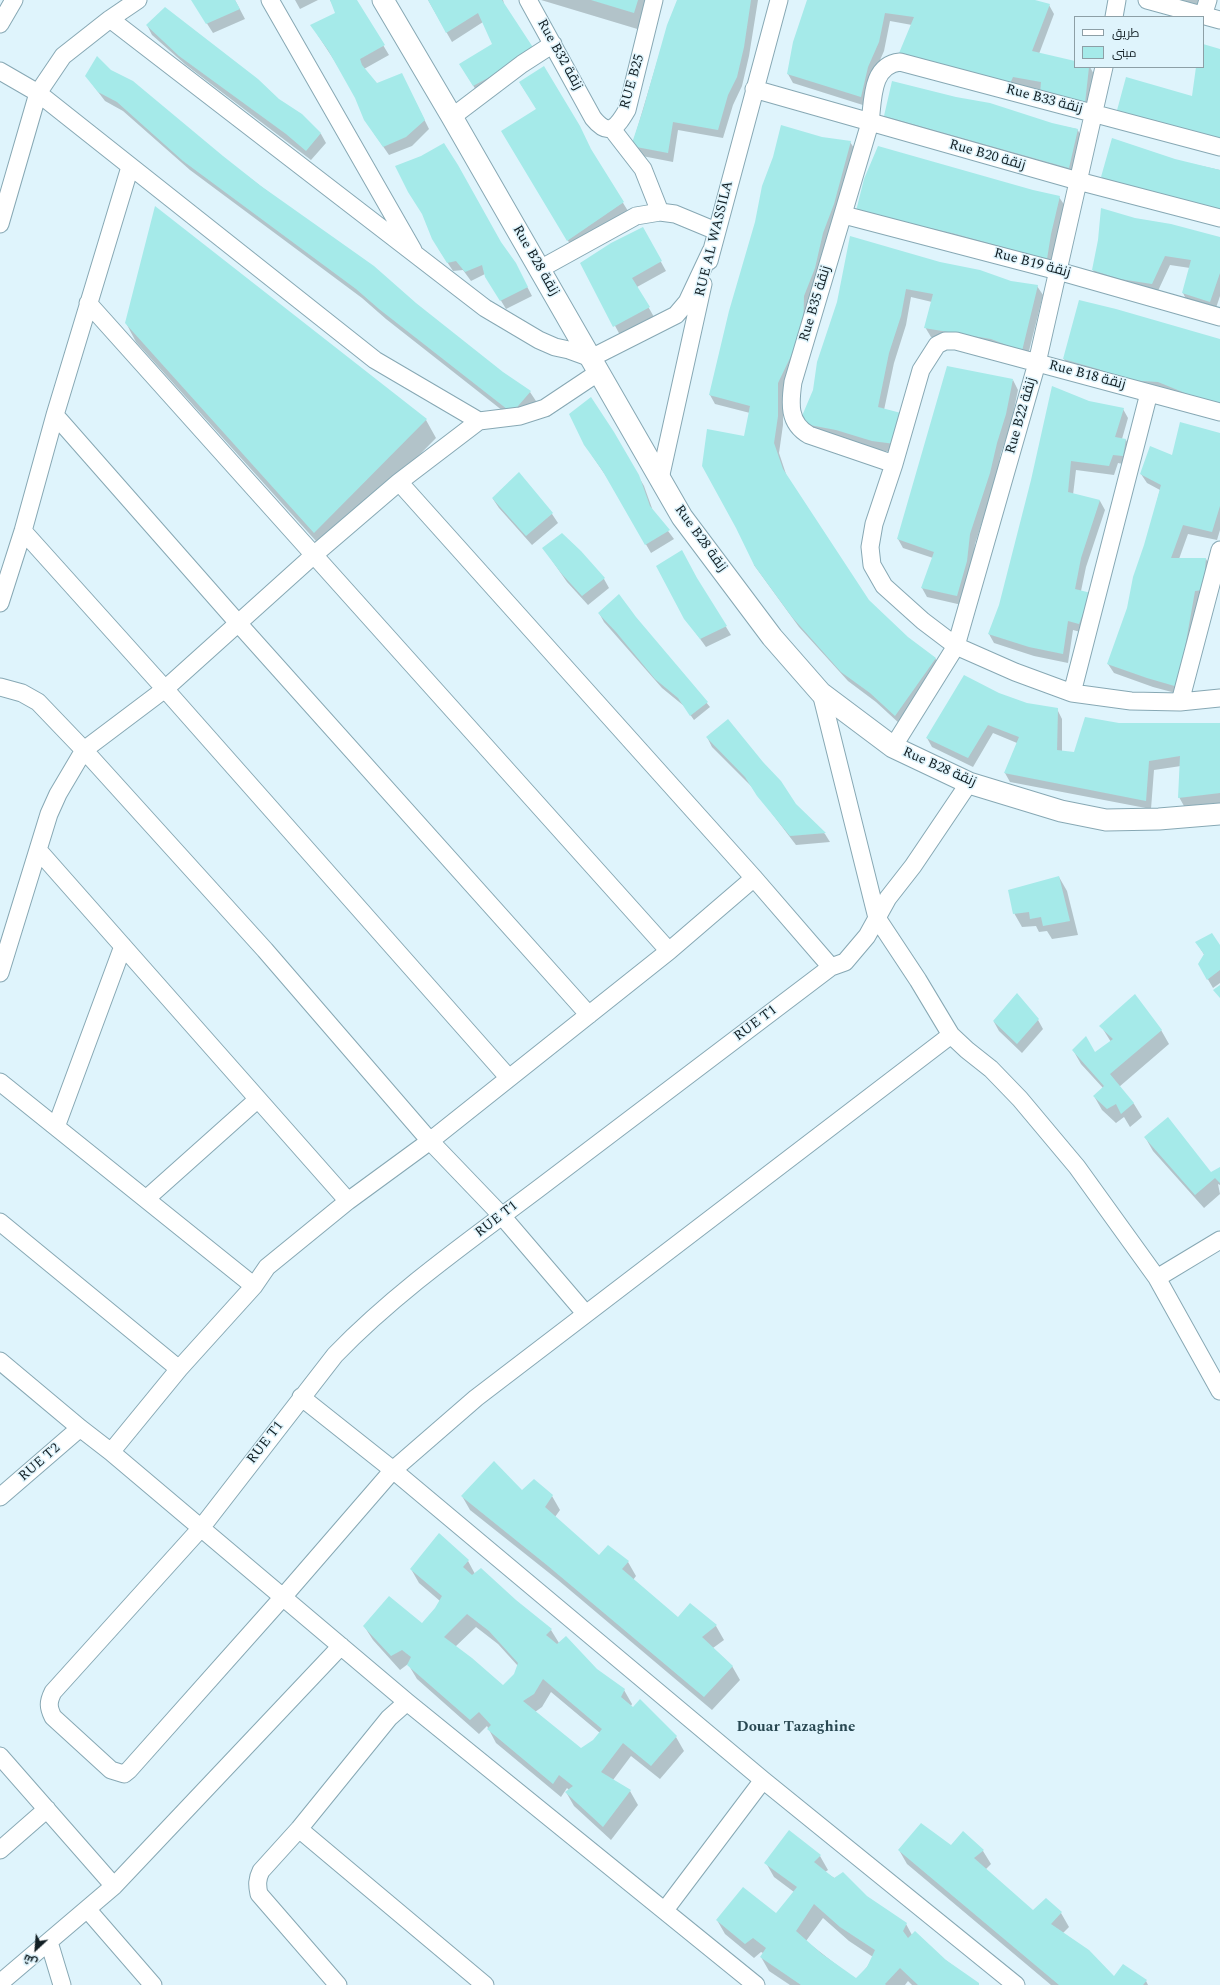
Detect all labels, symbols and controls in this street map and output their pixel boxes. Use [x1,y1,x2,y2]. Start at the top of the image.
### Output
legend [1074,16,1204,68]
street label: Rue B32 زنقة [533,17,585,93]
text: طريق [1112,24,1139,43]
text: مبنى [1112,44,1137,63]
street label: RUE B25 [617,53,649,111]
street label: Rue B33 زنقة [1004,82,1084,118]
street label: Rue B20 زنقة [947,137,1027,175]
street label: RUE AL WASSILA [692,179,738,299]
street label: Rue B28 زنقة [508,223,562,299]
street label: Rue B19 زنقة [992,246,1072,282]
street label: Rue B35 زنقة [796,264,836,344]
street label: Rue B18 زنقة [1047,358,1127,394]
street label: Rue B22 زنقة [1003,376,1041,456]
street label: Rue B28 زنقة [670,502,730,576]
street label: Rue B28 زنقة [900,744,978,792]
street label: RUE T1 [731,1002,781,1046]
street label: RUE T1 [472,1198,522,1242]
street label: RUE T1 [244,1418,288,1468]
street label: RUE T2 [16,1440,64,1486]
district label: Douar Tazaghine [737,1719,855,1737]
north arrow [16,1929,56,1969]
text: ش [20,1949,41,1971]

